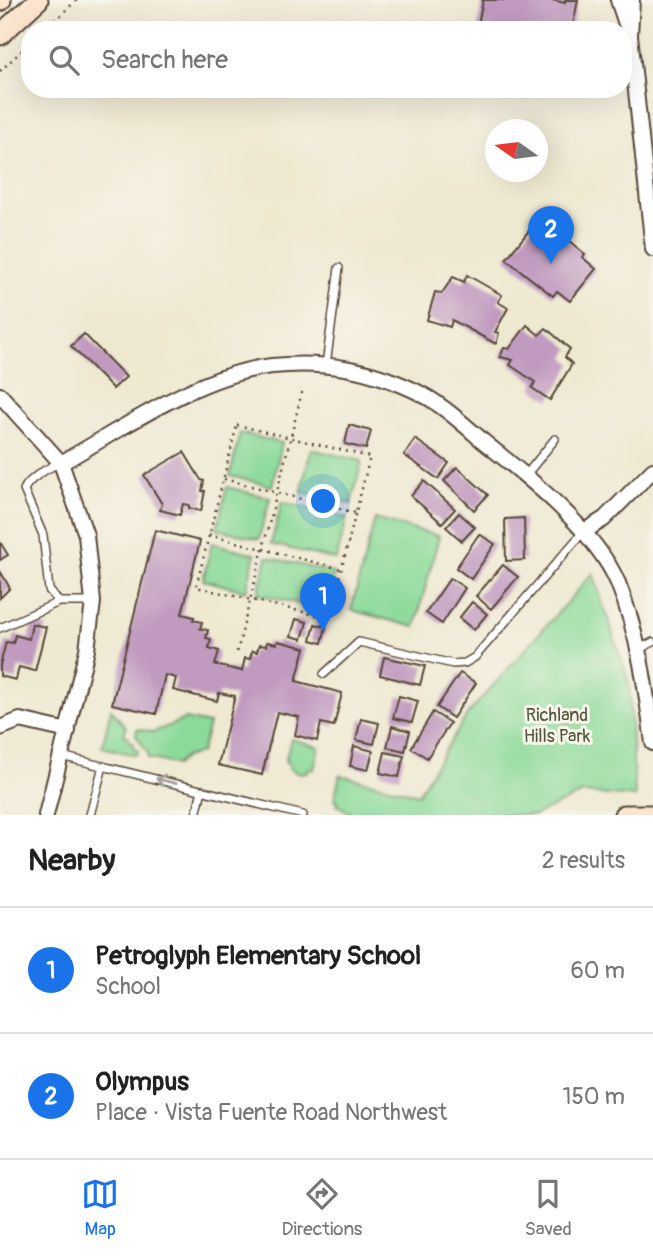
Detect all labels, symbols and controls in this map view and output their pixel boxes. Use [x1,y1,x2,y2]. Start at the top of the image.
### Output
search box [21,21,632,98]
icon: search [45,41,83,79]
text: Search here [101,44,228,76]
north arrow [485,119,548,182]
pin: 2 [528,206,574,264]
your location [306,484,340,518]
pin: 1 [300,573,346,631]
park label: Richland Hills Park [524,704,591,748]
one-way arrow [155,774,178,787]
text: Nearby [28,842,115,879]
text: 2 results [542,846,625,875]
text: Petroglyph Elementary School [95,940,421,972]
text: 1 [47,956,56,985]
text: 60 m [570,956,625,985]
text: School [95,972,161,1001]
text: Olympus [95,1066,189,1098]
text: 2 [45,1082,57,1111]
text: 150 m [562,1082,625,1111]
text: Place · Vista Fuente Road Northwest [95,1098,447,1127]
tab: Map [81,1175,119,1241]
tab: Directions [282,1175,362,1241]
tab: Saved [525,1175,572,1241]

